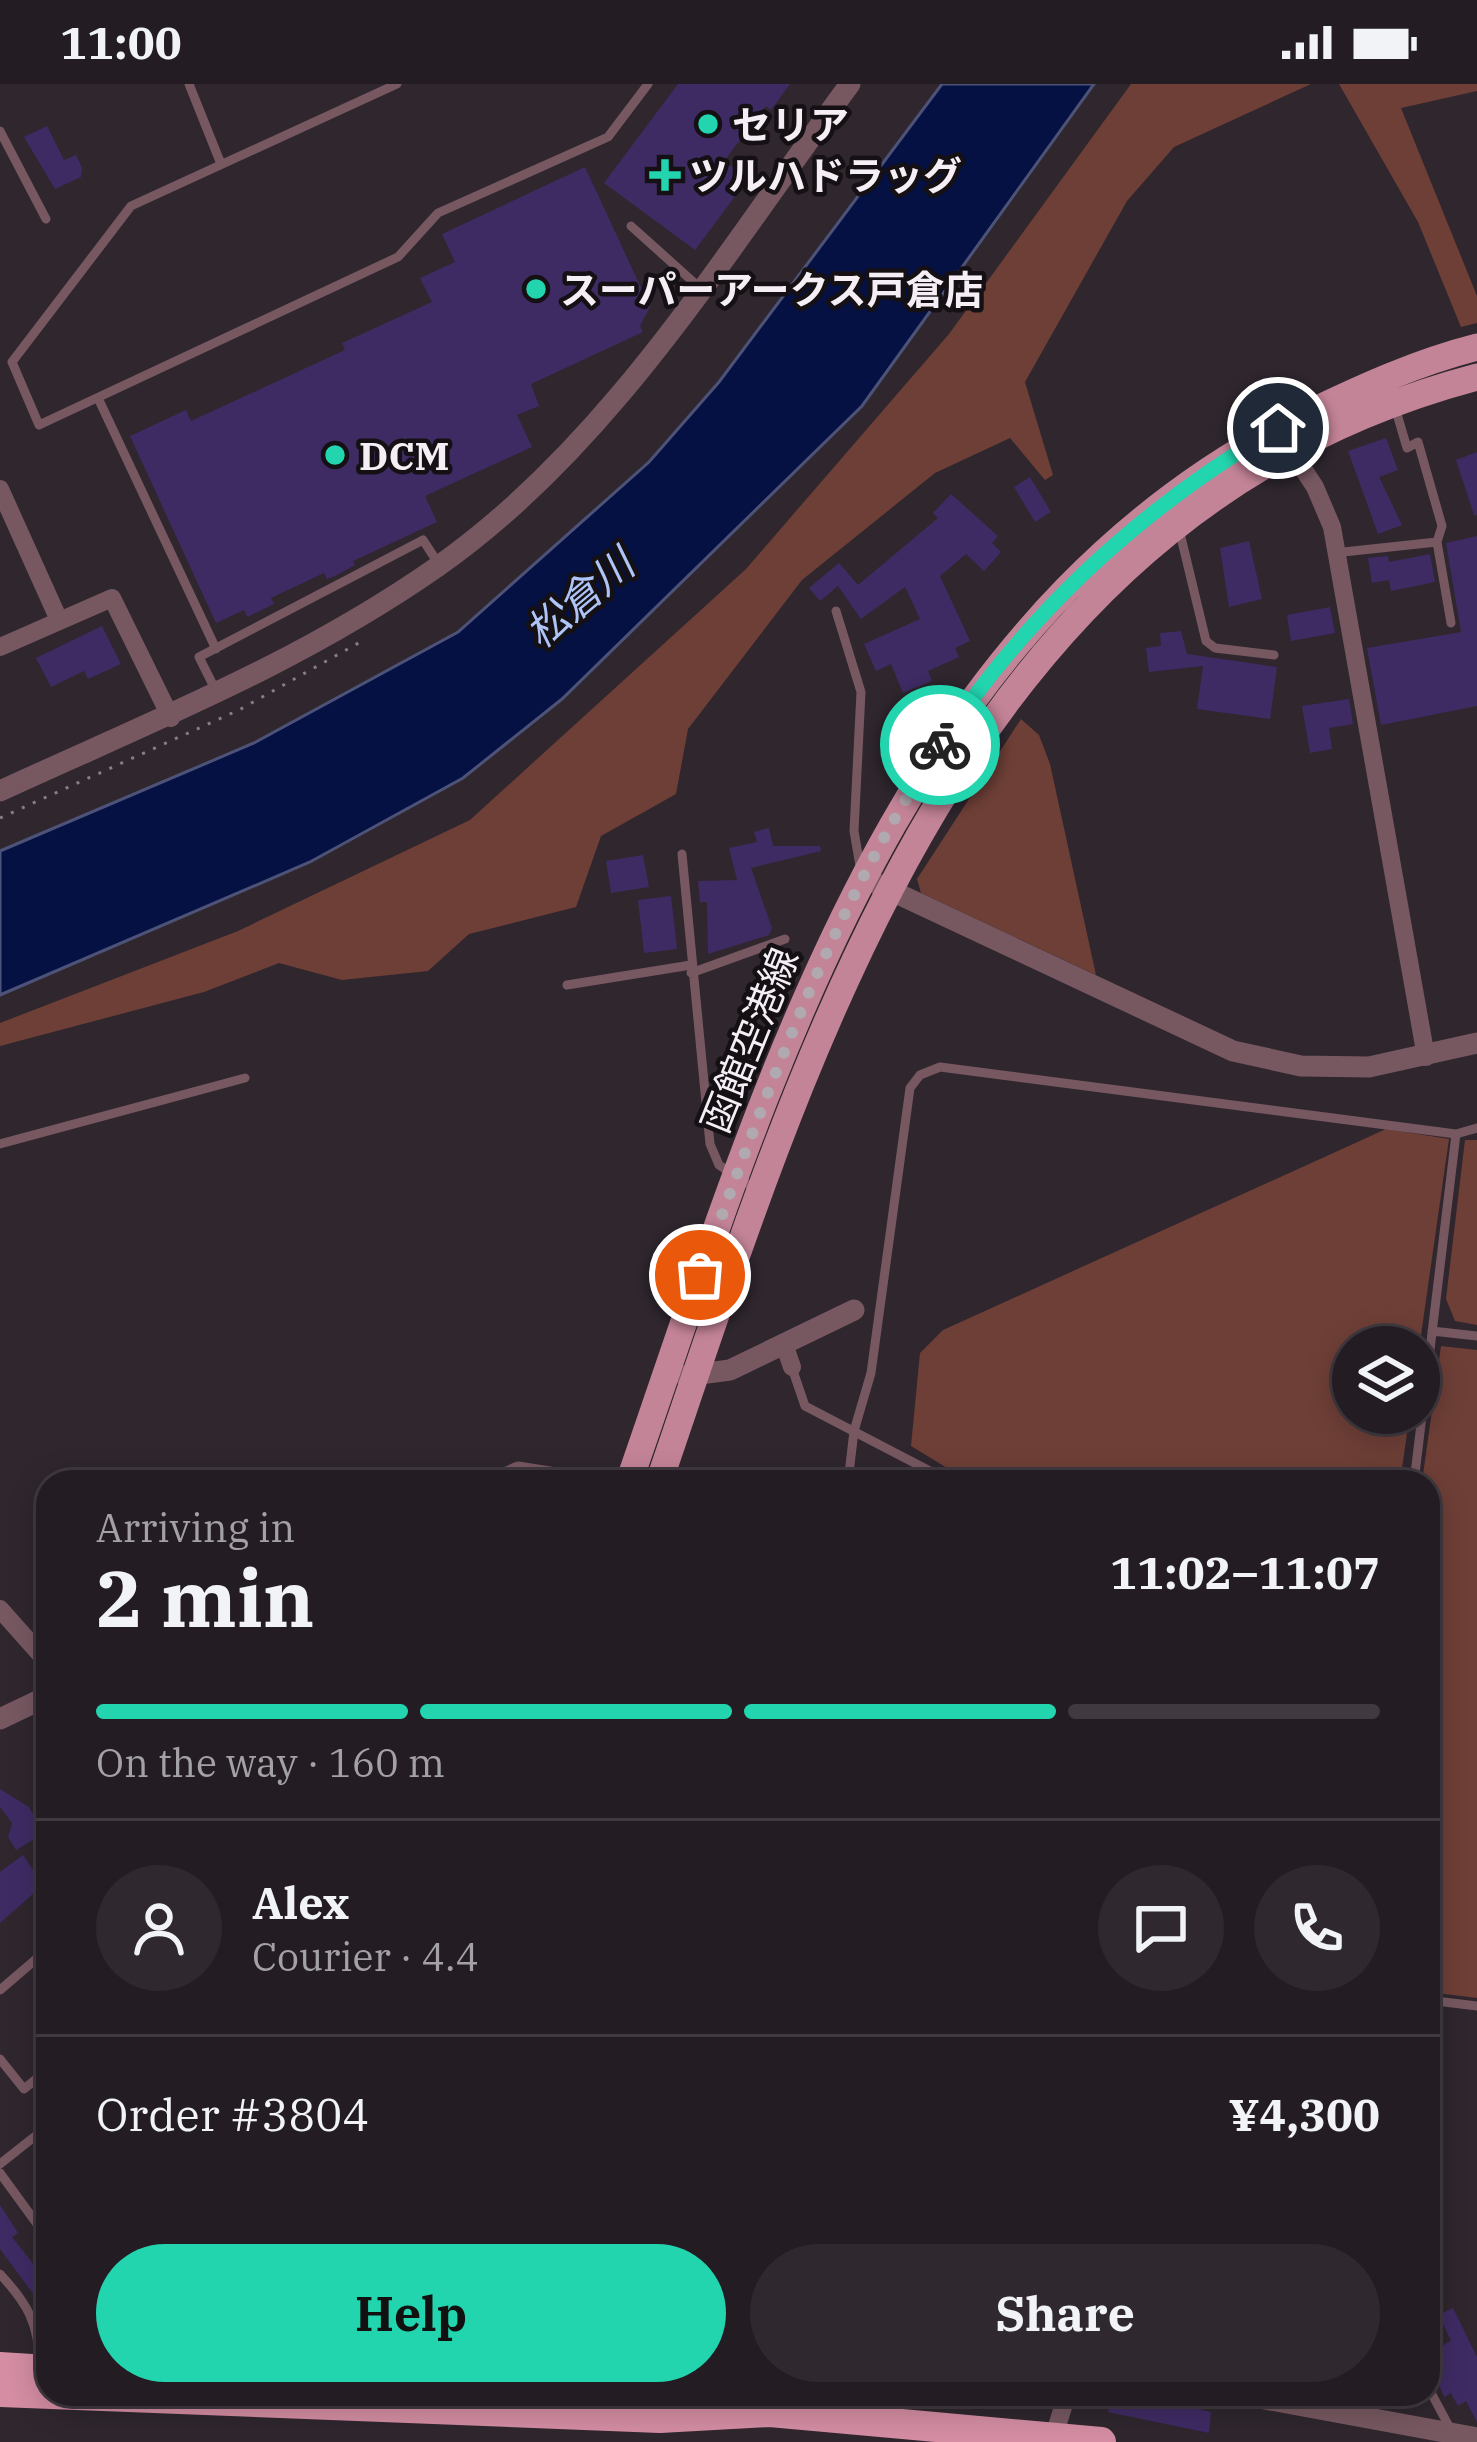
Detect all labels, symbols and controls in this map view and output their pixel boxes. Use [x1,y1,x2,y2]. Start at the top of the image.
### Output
text: 11:00 [60,13,182,71]
place label: セリア [732,99,849,150]
marker: セリア [695,111,721,137]
place label: ツルハドラッグ [689,150,962,201]
marker: ツルハドラッグ [652,162,678,188]
place label: スーパーアークス戸倉店 [560,264,984,315]
marker: スーパーアークス戸倉店 [523,276,549,302]
pin [1227,377,1329,479]
icon: home [1245,395,1311,461]
place label: DCM [359,430,449,481]
marker: DCM [322,442,348,468]
water label: 松倉川 [513,534,648,660]
courier [880,685,1000,805]
icon: bike [907,712,973,778]
street label: 函館空港線 [689,940,809,1140]
pin [649,1224,751,1326]
icon: bag [667,1242,733,1308]
map controls [1332,1326,1440,1434]
button: layers [1332,1326,1440,1434]
text: Arriving in [96,1502,295,1553]
text: 11:02–11:07 [1110,1543,1380,1601]
text: 2 min [96,1547,314,1648]
text: On the way · 160 m [96,1737,445,1788]
button: person [96,1865,222,1991]
button: chat [1098,1865,1224,1991]
button: phone [1254,1865,1380,1991]
text: Alex [252,1873,349,1931]
text: Courier · 4.4 [252,1931,479,1982]
text: Order #3804 [96,2085,369,2143]
text: ¥4,300 [1229,2085,1380,2143]
button: Help [96,2244,726,2382]
button: Share [750,2244,1380,2382]

